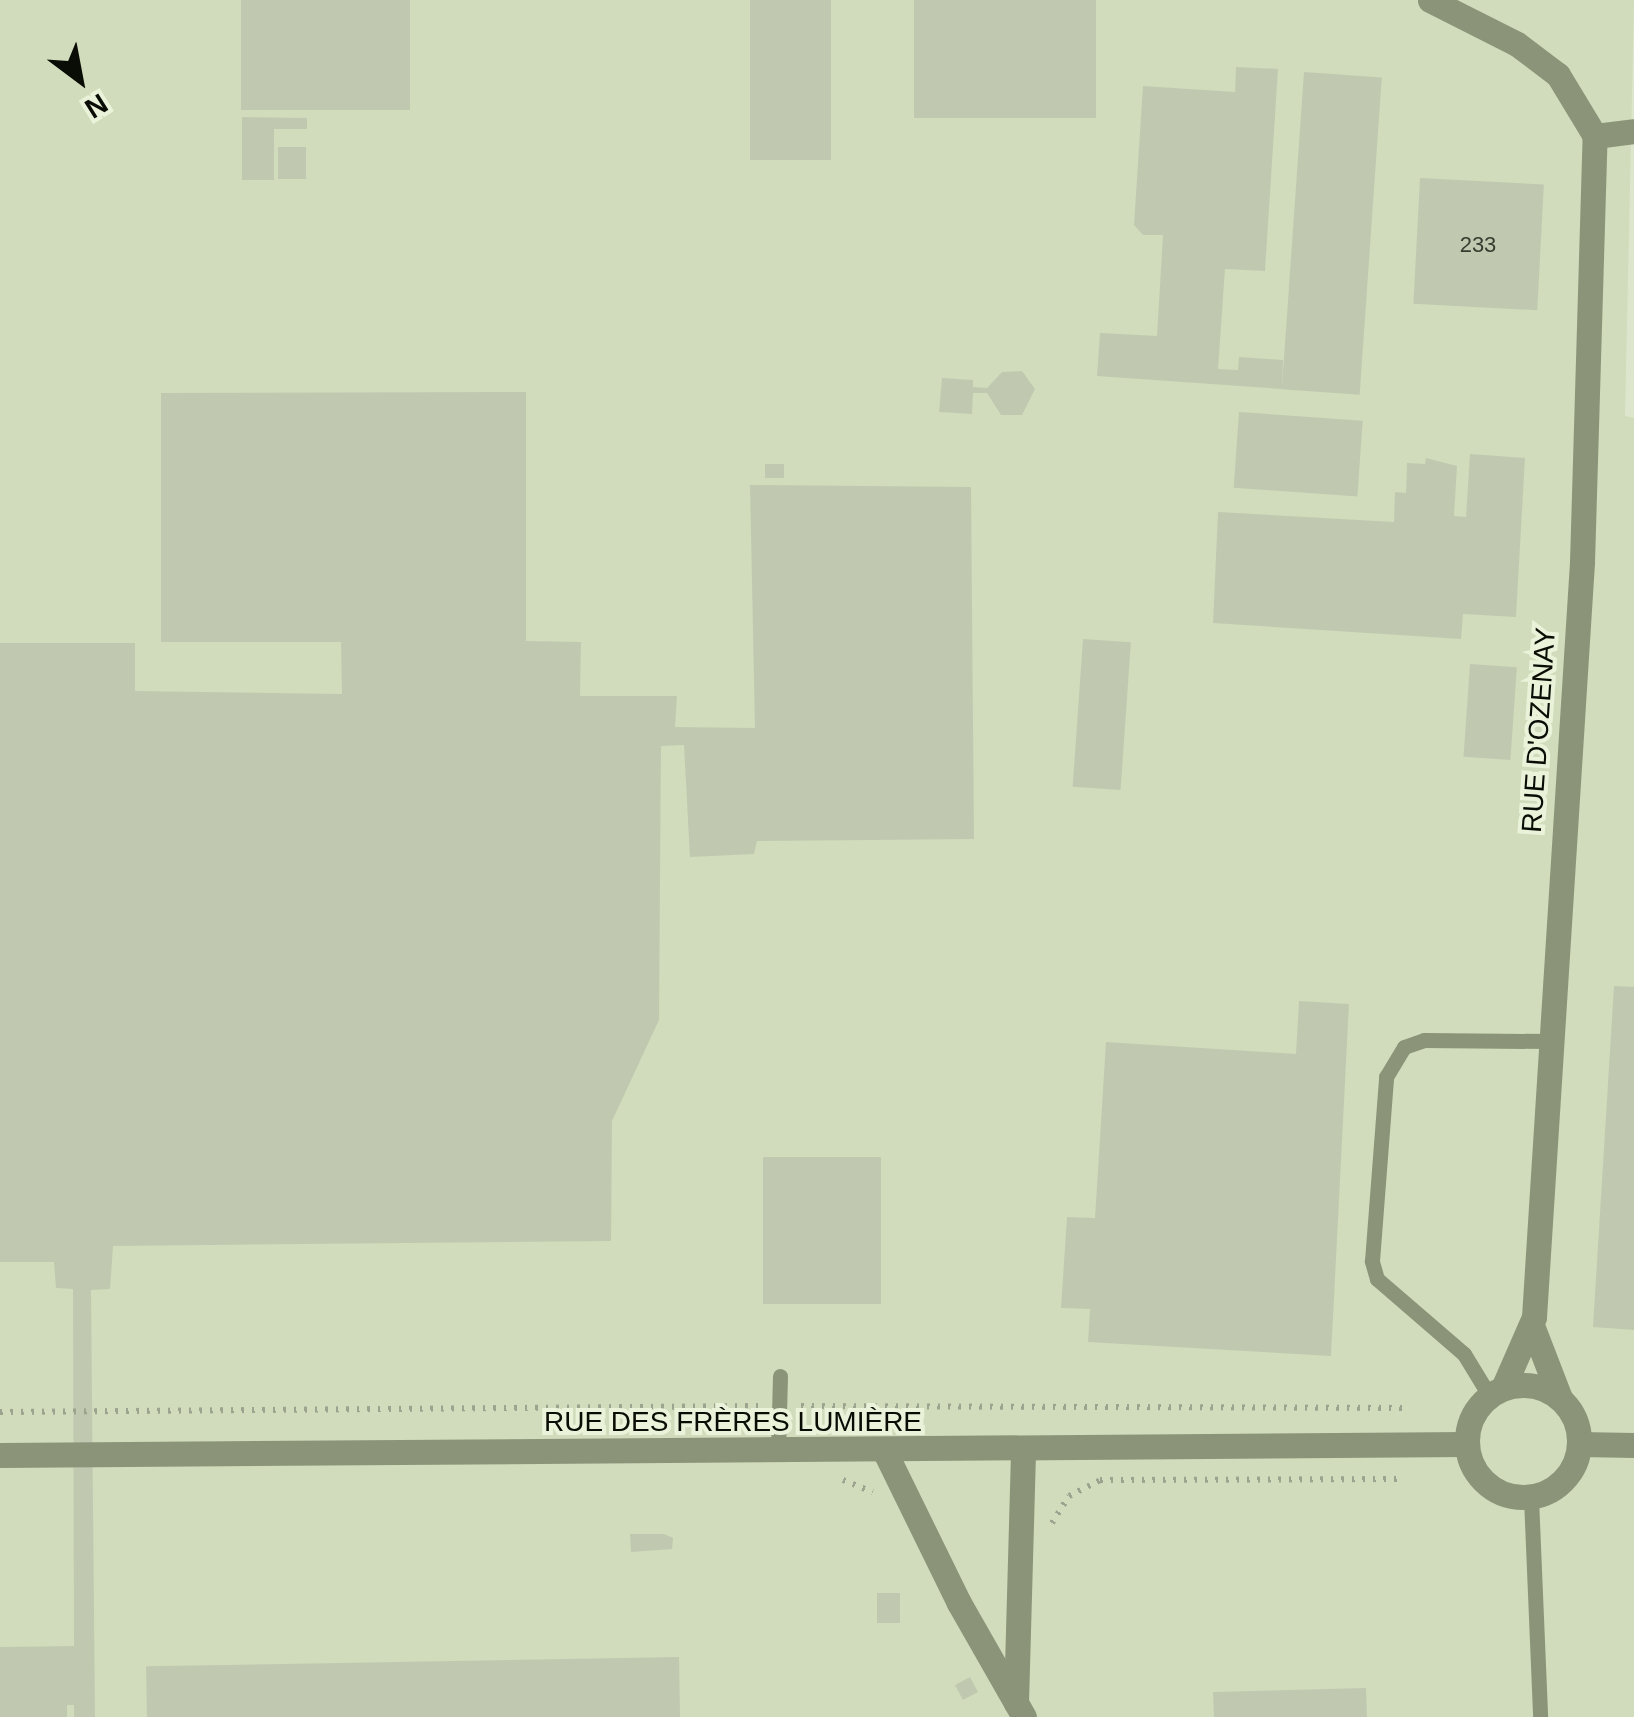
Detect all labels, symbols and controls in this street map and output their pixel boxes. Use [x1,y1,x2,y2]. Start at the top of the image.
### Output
north arrow [30,30,130,130]
text: N [79,87,113,124]
house number: 233 [1460,232,1496,258]
street label: RUE D'OZENAY [1515,626,1563,834]
street label: RUE DES FRÈRES LUMIÈRE [544,1405,922,1439]

